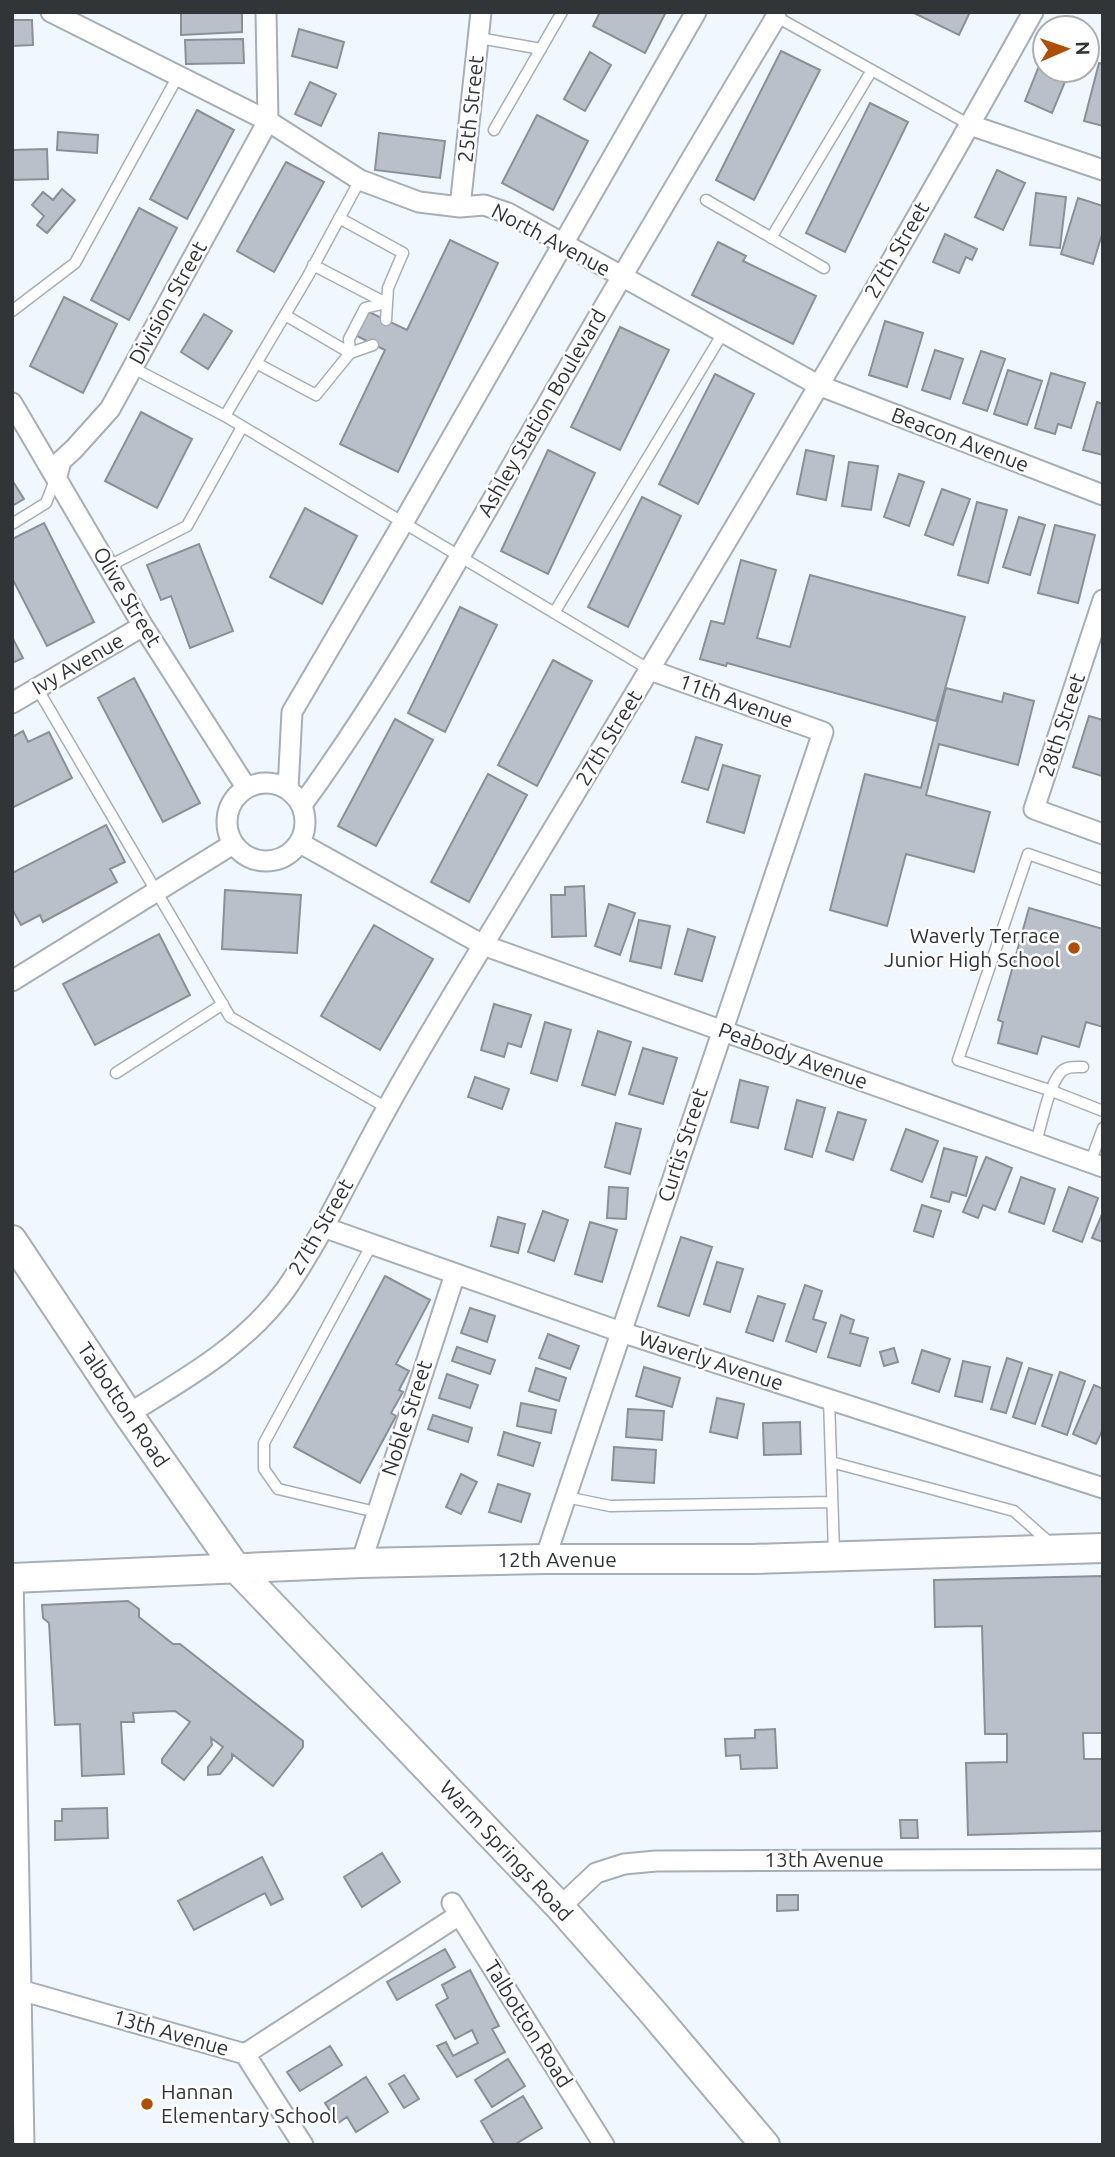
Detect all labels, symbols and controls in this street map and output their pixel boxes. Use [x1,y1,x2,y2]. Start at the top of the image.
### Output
north arrow [1031,14,1101,84]
text: N [1072,41,1094,56]
street label: 25th Street [452,54,488,164]
street label: 27th Street [859,197,933,302]
street label: North Avenue [488,198,615,280]
street label: Division Street [123,237,211,368]
street label: Ashley Station Boulevard [472,305,610,520]
street label: Beacon Avenue [888,402,1032,476]
street label: Olive Street [89,542,167,651]
street label: Ivy Avenue [27,627,128,699]
street label: 11th Avenue [676,668,797,732]
street label: 28th Street [1033,670,1089,779]
street label: 27th Street [570,685,646,790]
place label: Waverly Terrace Junior High School [884,923,1060,971]
marker: Waverly Terrace Junior High School [1066,940,1082,956]
street label: Peabody Avenue [715,1017,871,1093]
street label: Curtis Street [652,1085,712,1205]
street label: 27th Street [283,1174,357,1279]
street label: Waverly Avenue [636,1325,787,1395]
street label: Talbotton Road [73,1337,175,1472]
street label: Noble Street [376,1357,436,1479]
street label: 12th Avenue [497,1547,617,1571]
street label: Warm Springs Road [435,1775,578,1926]
street label: 13th Avenue [764,1847,884,1871]
street label: Talbotton Road [480,1955,578,2092]
street label: 13th Avenue [111,2004,232,2060]
place label: Hannan Elementary School [161,2079,337,2127]
marker: Hannan Elementary School [139,2096,155,2112]

